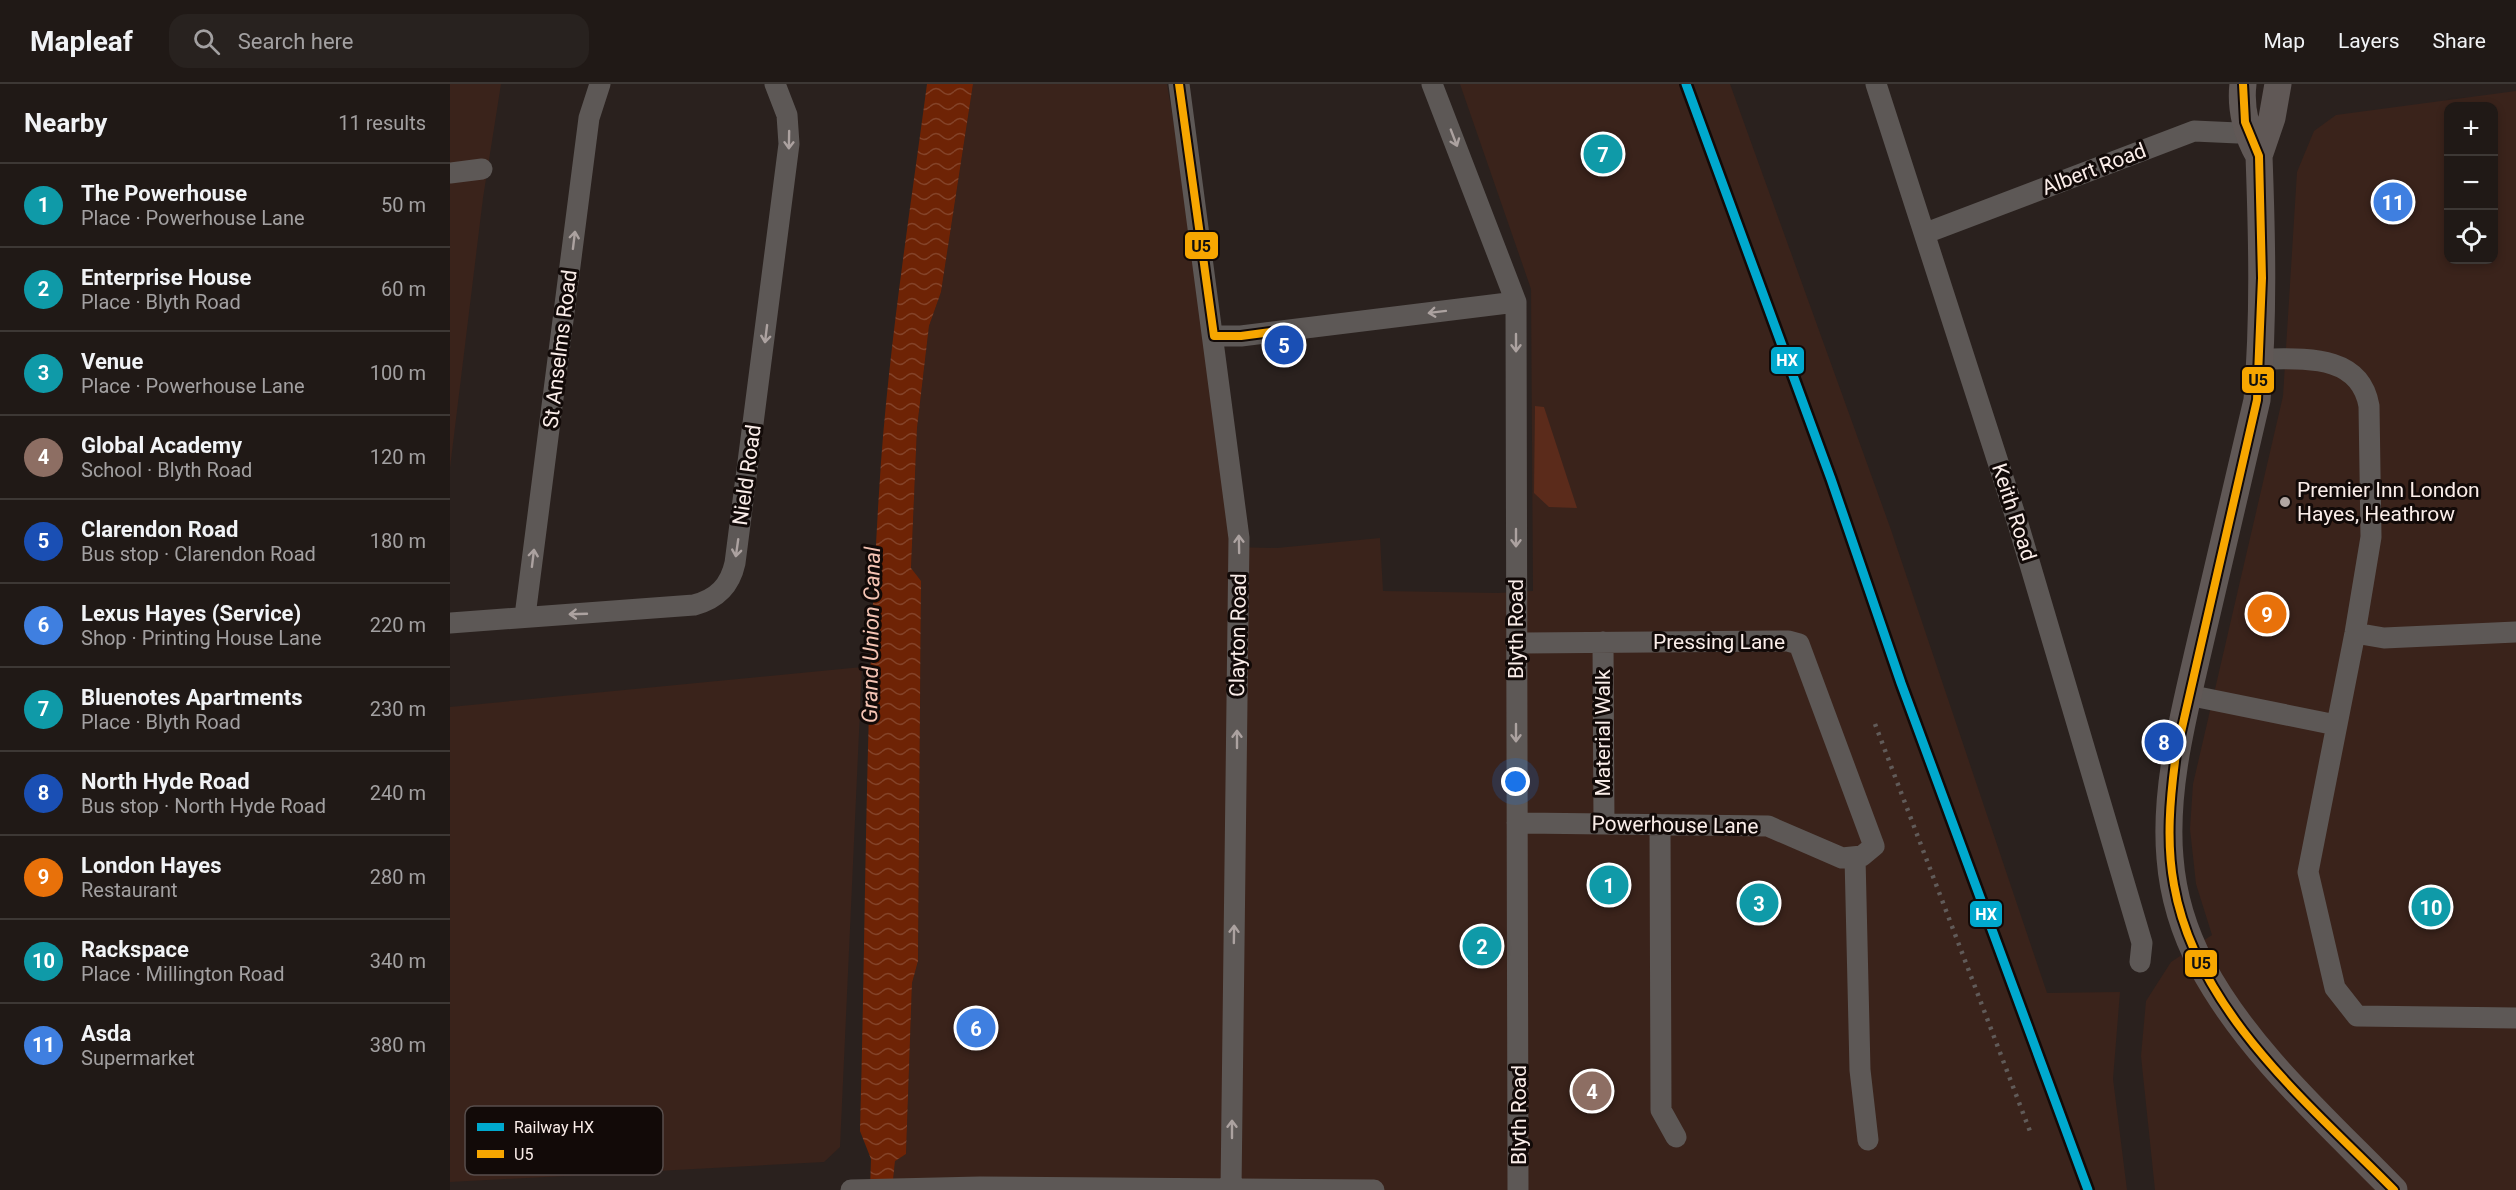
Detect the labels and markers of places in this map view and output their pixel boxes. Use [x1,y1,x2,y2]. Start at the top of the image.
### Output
pin: 7 [1584,132,1622,176]
pin: 11 [2374,180,2412,224]
pin: 5 [1264,322,1304,368]
place label: Premier Inn London Hayes, Heathrow [2297,478,2480,526]
marker: Premier Inn London Hayes, Heathrow [2278,495,2292,509]
pin: 9 [2248,592,2286,636]
pin: 8 [2144,720,2184,764]
pin: 1 [1590,862,1628,908]
pin: 3 [1740,880,1778,926]
pin: 10 [2412,884,2450,930]
pin: 2 [1462,924,1502,968]
pin: 6 [956,1006,996,1050]
pin: 4 [1572,1068,1612,1114]

